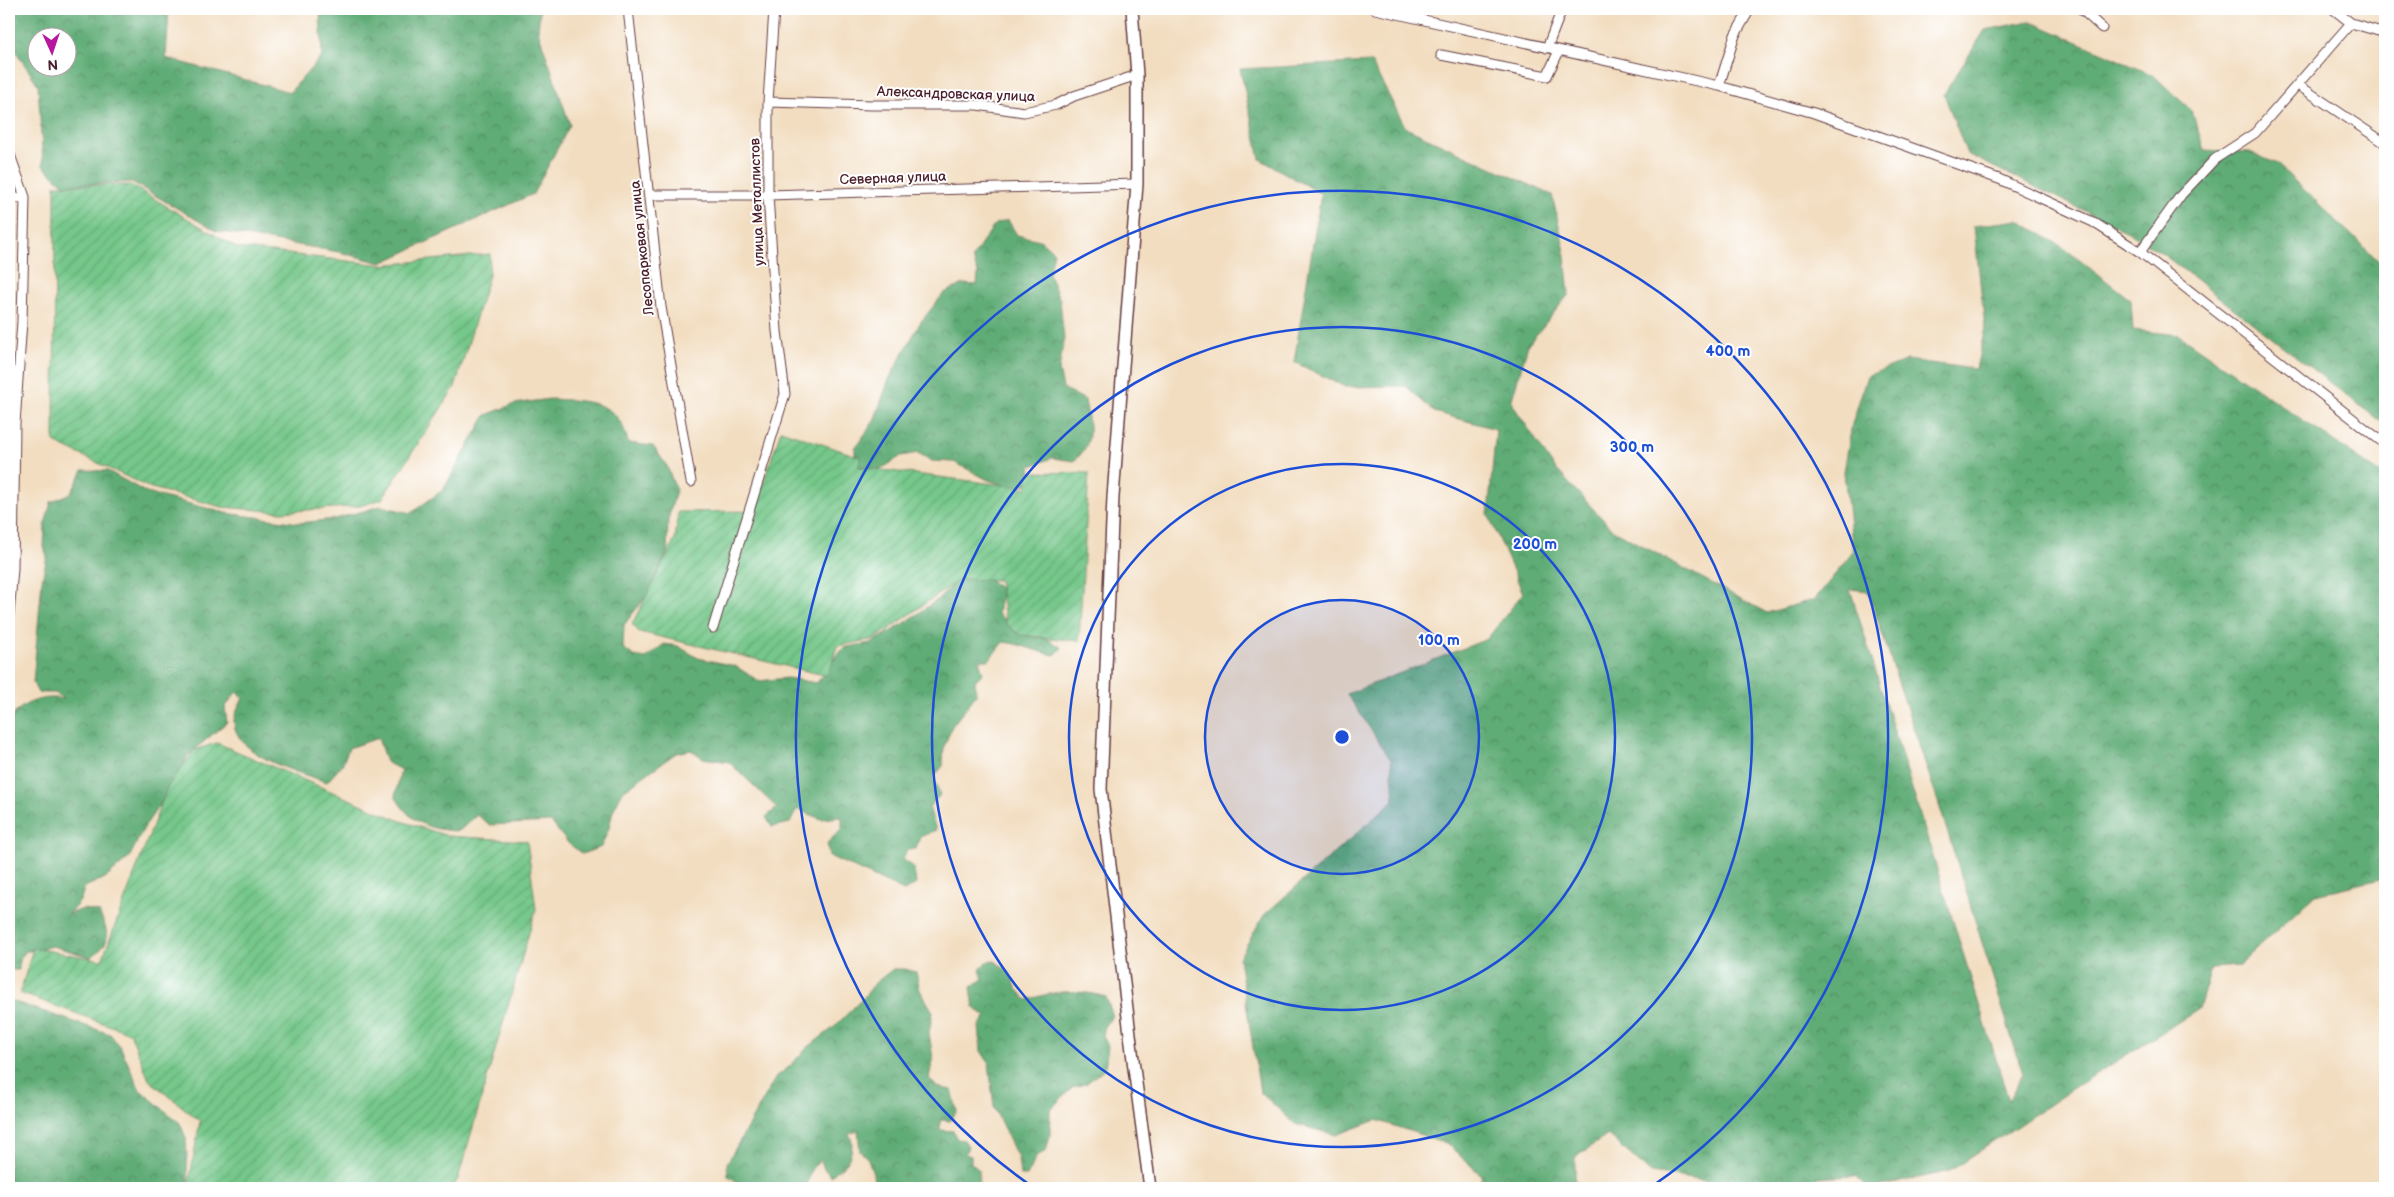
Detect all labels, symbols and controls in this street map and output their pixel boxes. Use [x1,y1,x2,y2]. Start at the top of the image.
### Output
north arrow [28,28,78,78]
text: N [47,56,58,73]
street label: Александровская улица [876,83,1036,105]
street label: улица Металлистов [746,137,768,266]
street label: Северная улица [839,168,947,188]
street label: Лесопарковая улица [626,179,658,317]
text: 400 m [1706,342,1750,361]
text: 300 m [1610,438,1654,457]
text: 200 m [1513,535,1557,554]
text: 100 m [1418,631,1460,650]
centre of rings [1333,728,1351,746]

